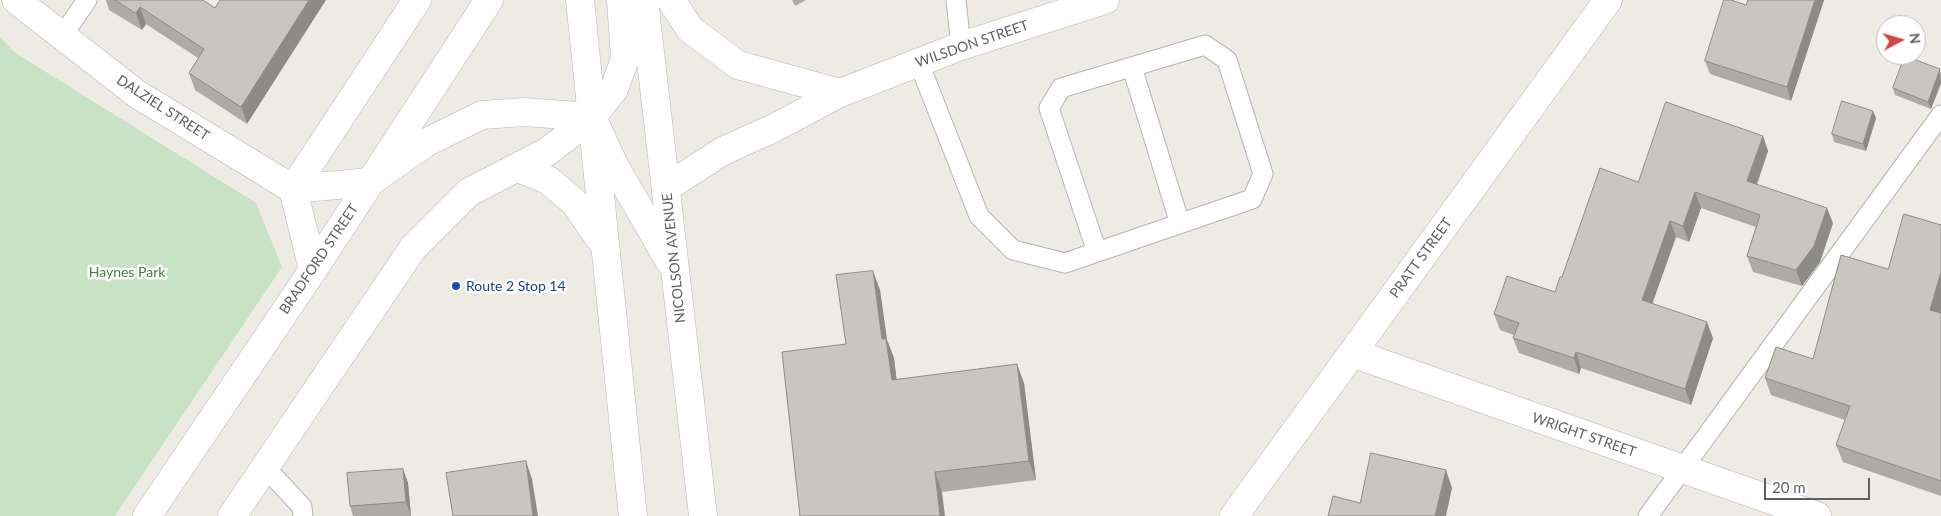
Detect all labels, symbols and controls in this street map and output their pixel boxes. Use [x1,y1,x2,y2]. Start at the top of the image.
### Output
north arrow [1876,15,1926,65]
street label: WILSDON STREET [913,17,1031,71]
text: N [1906,32,1924,45]
street label: DALZIEL STREET [113,72,213,144]
street label: NICOLSON AVENUE [659,192,689,324]
street label: BRADFORD STREET [276,201,362,317]
street label: PRATT STREET [1386,215,1456,301]
park label: Haynes Park [89,264,165,280]
place label: Route 2 Stop 14 [466,278,566,294]
marker: Route 2 Stop 14 [450,280,462,292]
street label: WRIGHT STREET [1530,409,1638,461]
scale bar [1766,468,1872,500]
text: 20 m [1772,478,1806,496]

